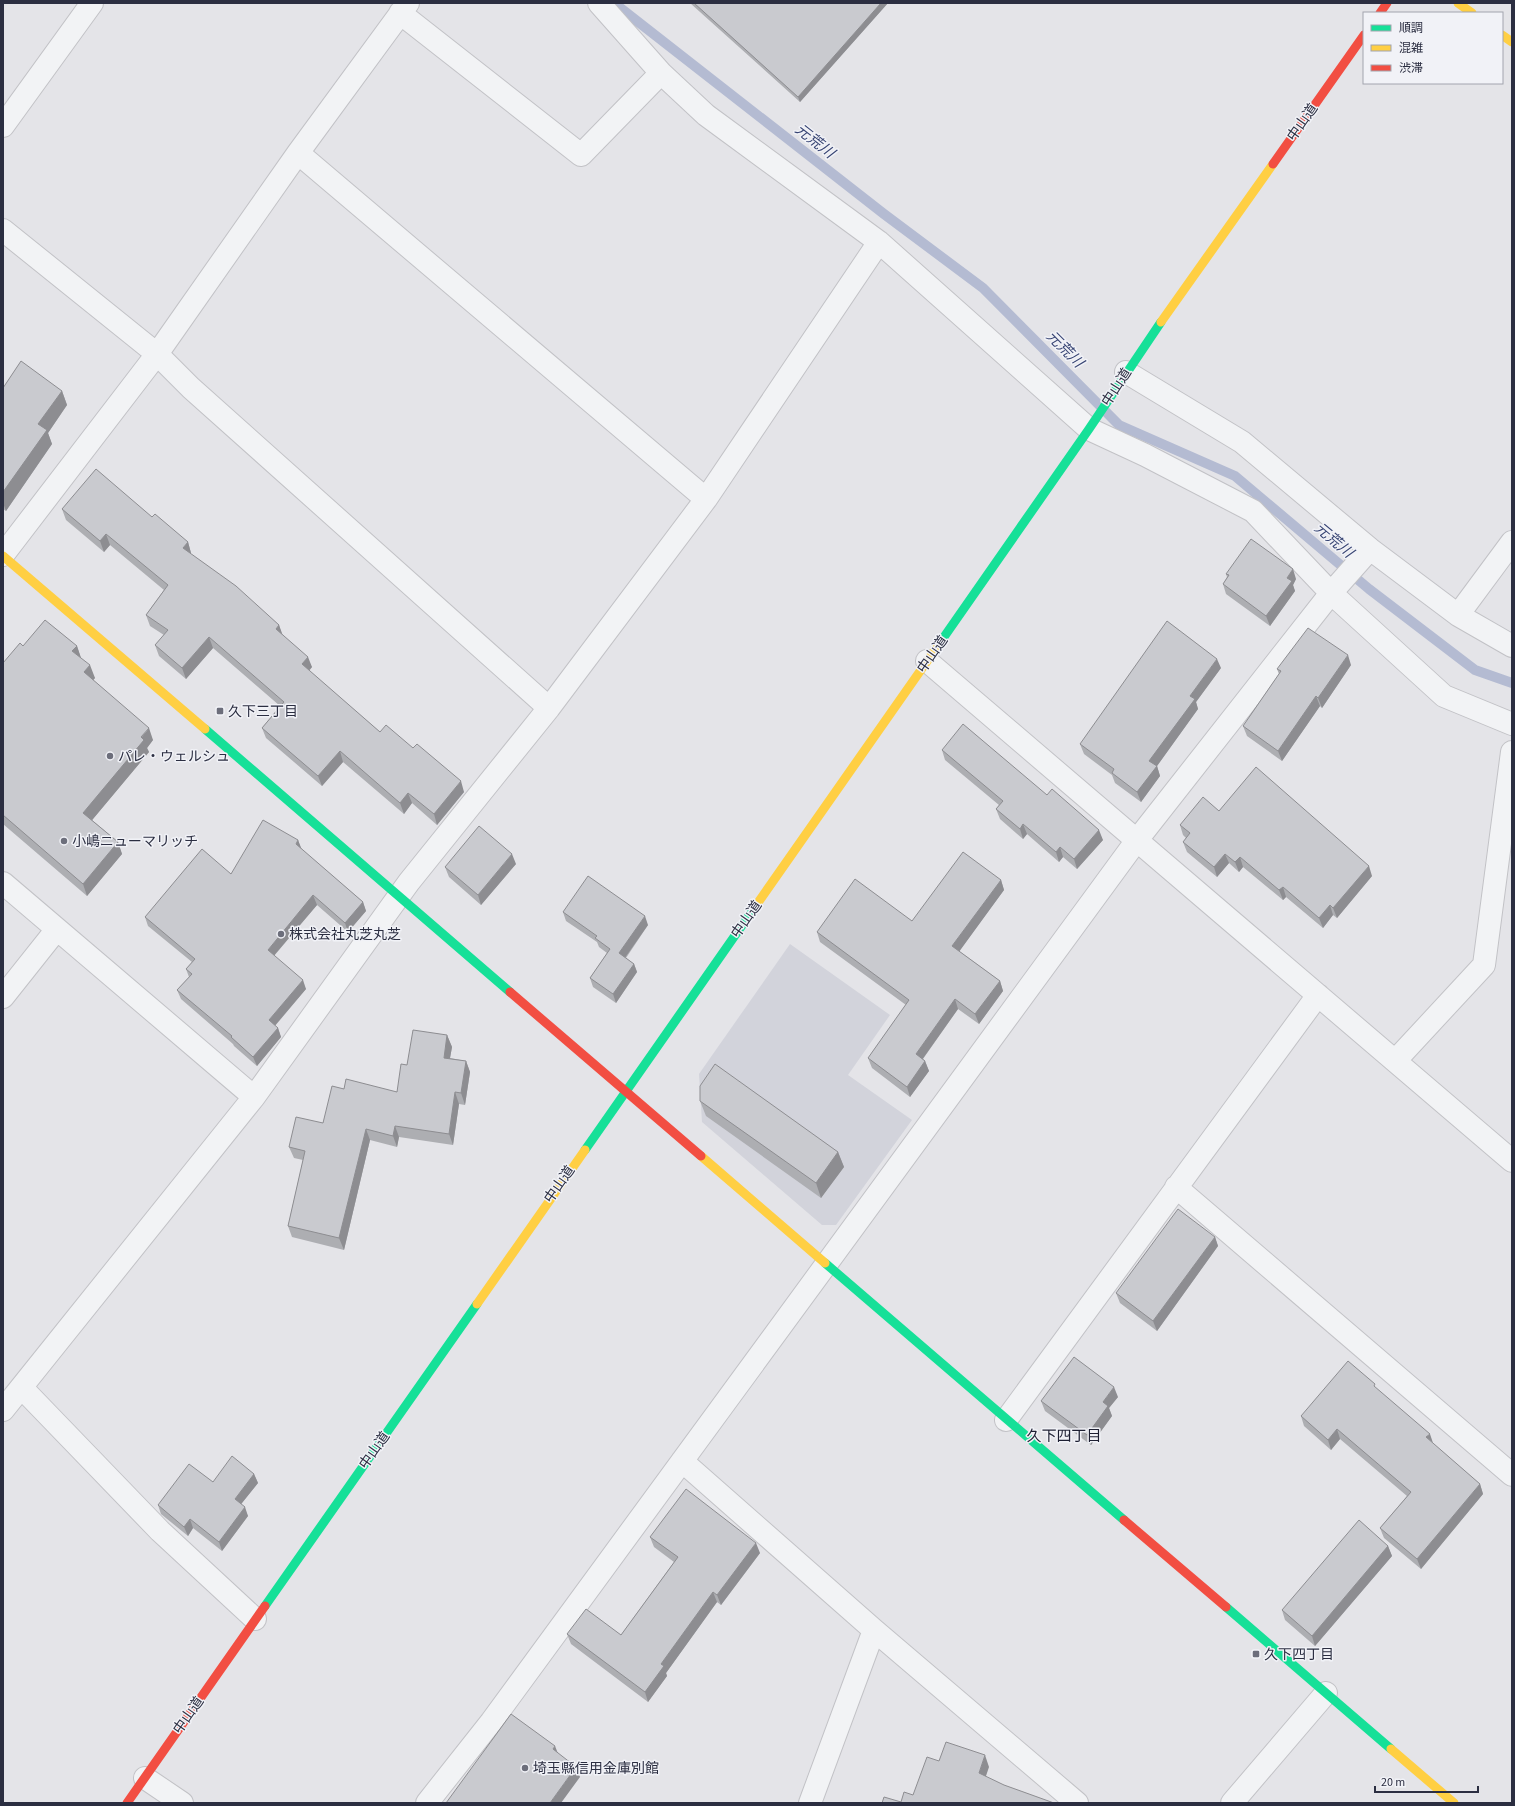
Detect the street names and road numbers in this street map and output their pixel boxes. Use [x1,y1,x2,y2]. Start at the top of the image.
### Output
street label: 中山道 [1283,100,1323,146]
street label: 中山道 [1097,364,1137,411]
street label: 中山道 [913,632,953,678]
street label: 中山道 [727,897,767,943]
street label: 中山道 [540,1162,580,1208]
street label: 中山道 [355,1428,395,1474]
street label: 中山道 [169,1693,209,1739]

